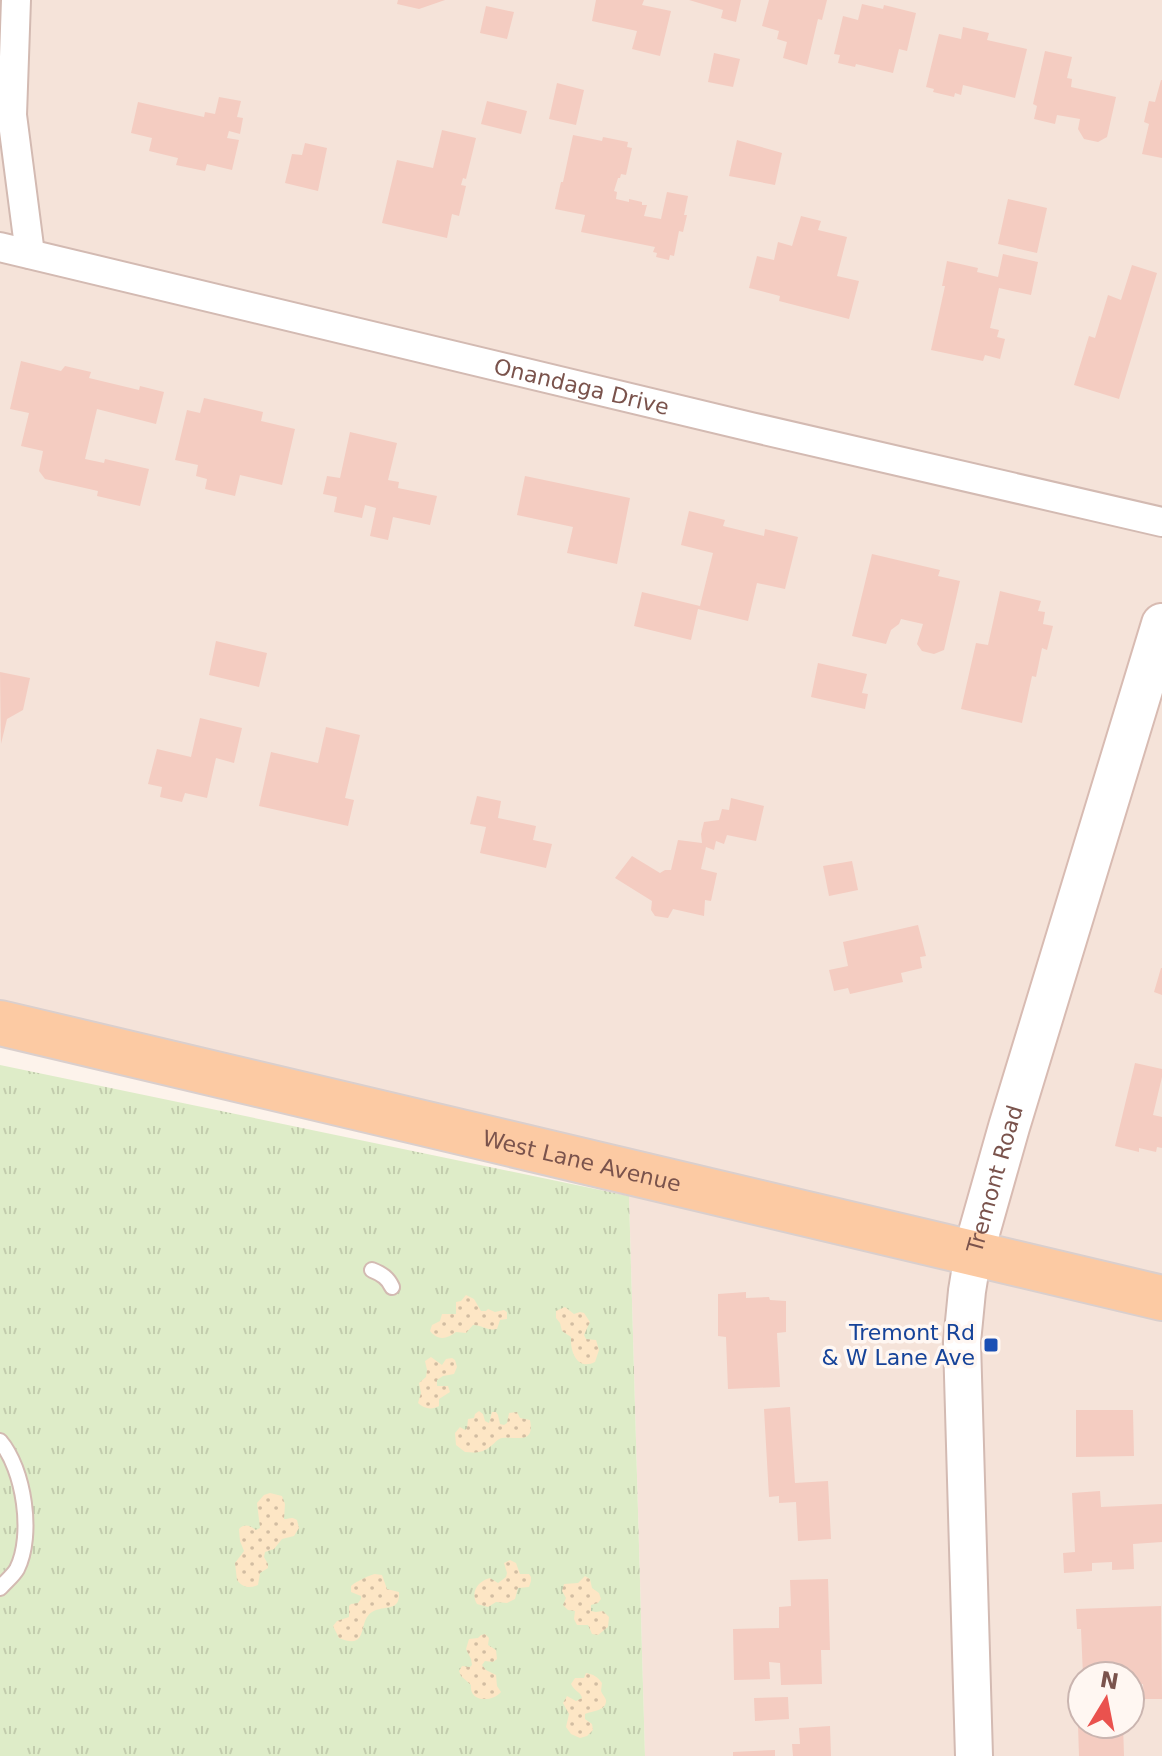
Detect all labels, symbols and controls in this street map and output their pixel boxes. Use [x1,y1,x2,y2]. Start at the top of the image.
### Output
street label: Onandaga Drive [491,354,672,420]
street label: Tremont Road [962,1102,1028,1257]
street label: West Lane Avenue [480,1126,684,1197]
place label: Tremont Rd & W Lane Ave [822,1320,975,1370]
marker: Tremont Rd & W Lane Ave [982,1336,1000,1354]
north arrow [1066,1660,1146,1740]
text: N [1098,1667,1121,1695]

